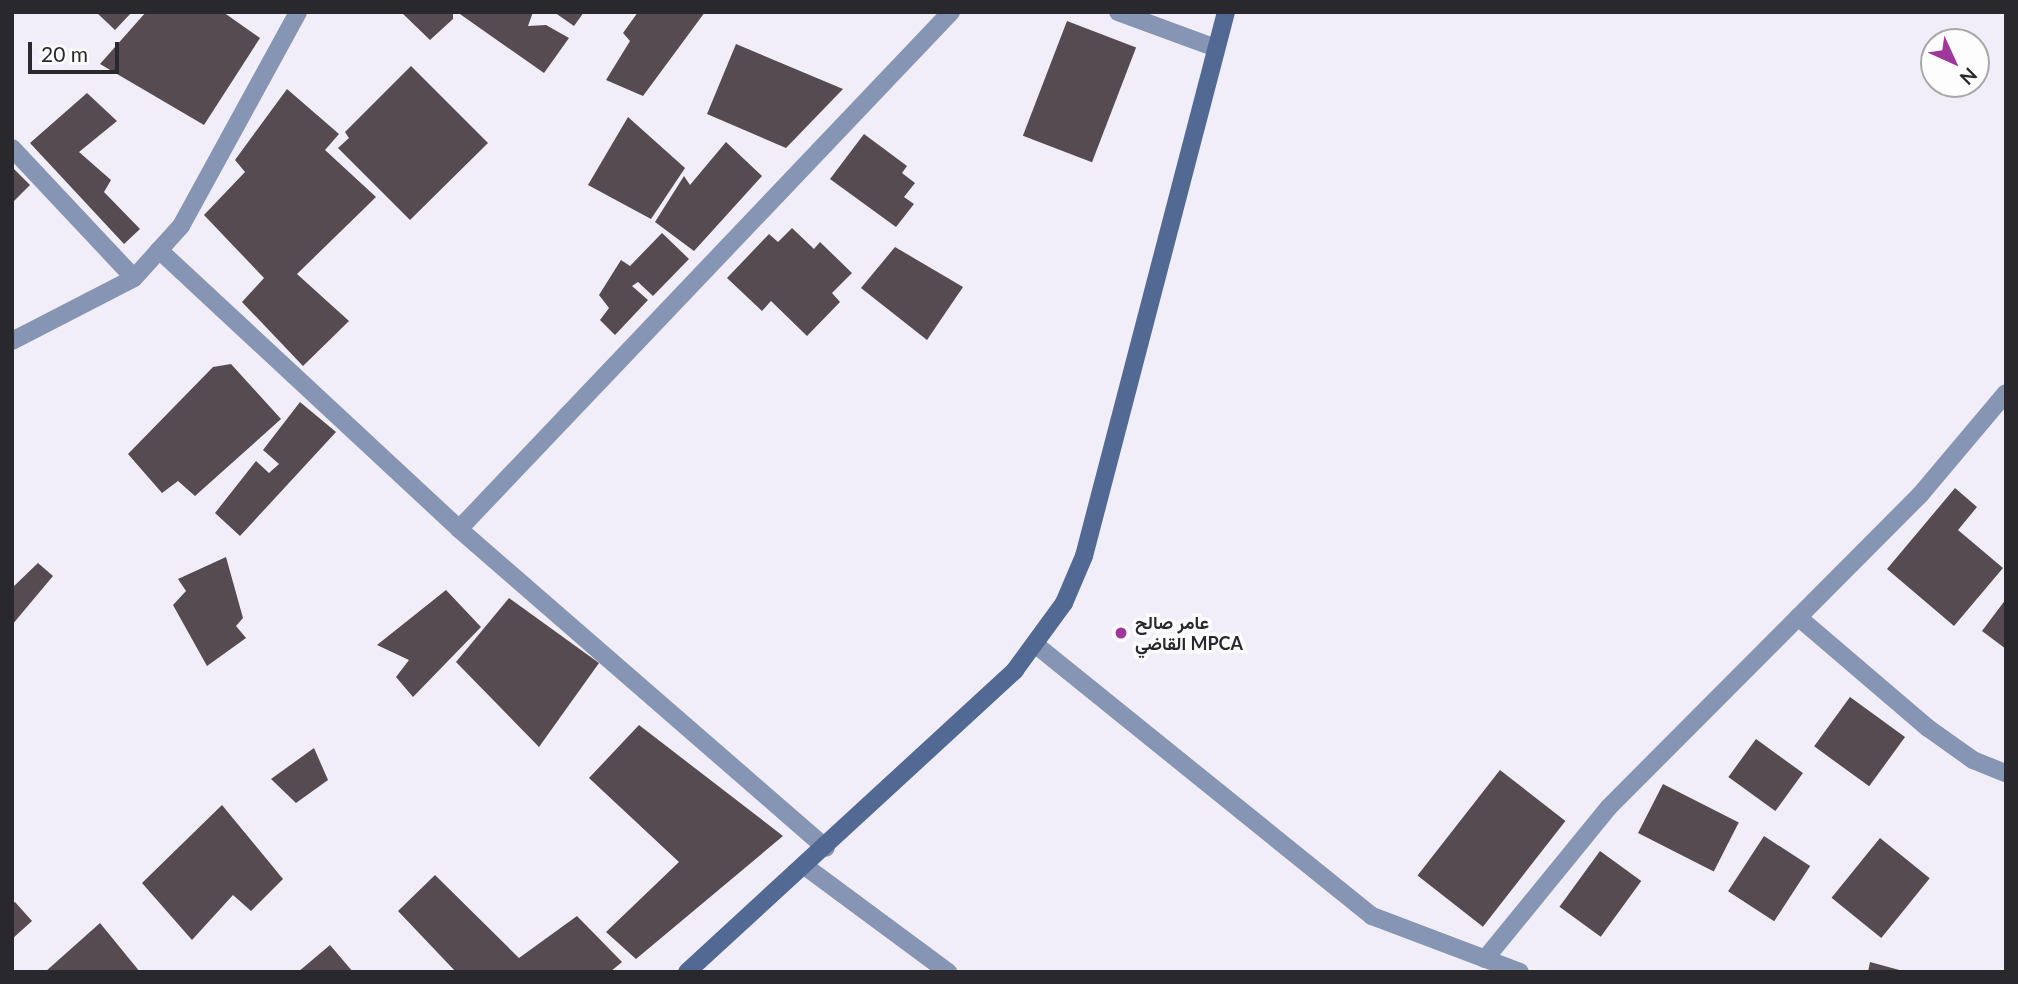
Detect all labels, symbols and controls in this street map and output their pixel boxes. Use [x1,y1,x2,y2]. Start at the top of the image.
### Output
scale bar [32,28,122,72]
north arrow [1920,28,1990,98]
text: 20 m [41,41,88,66]
text: N [1955,63,1982,90]
place label: عامر صالح القاضي MPCA [1135,612,1243,654]
marker: عامر صالح القاضي MPCA [1113,625,1129,641]

